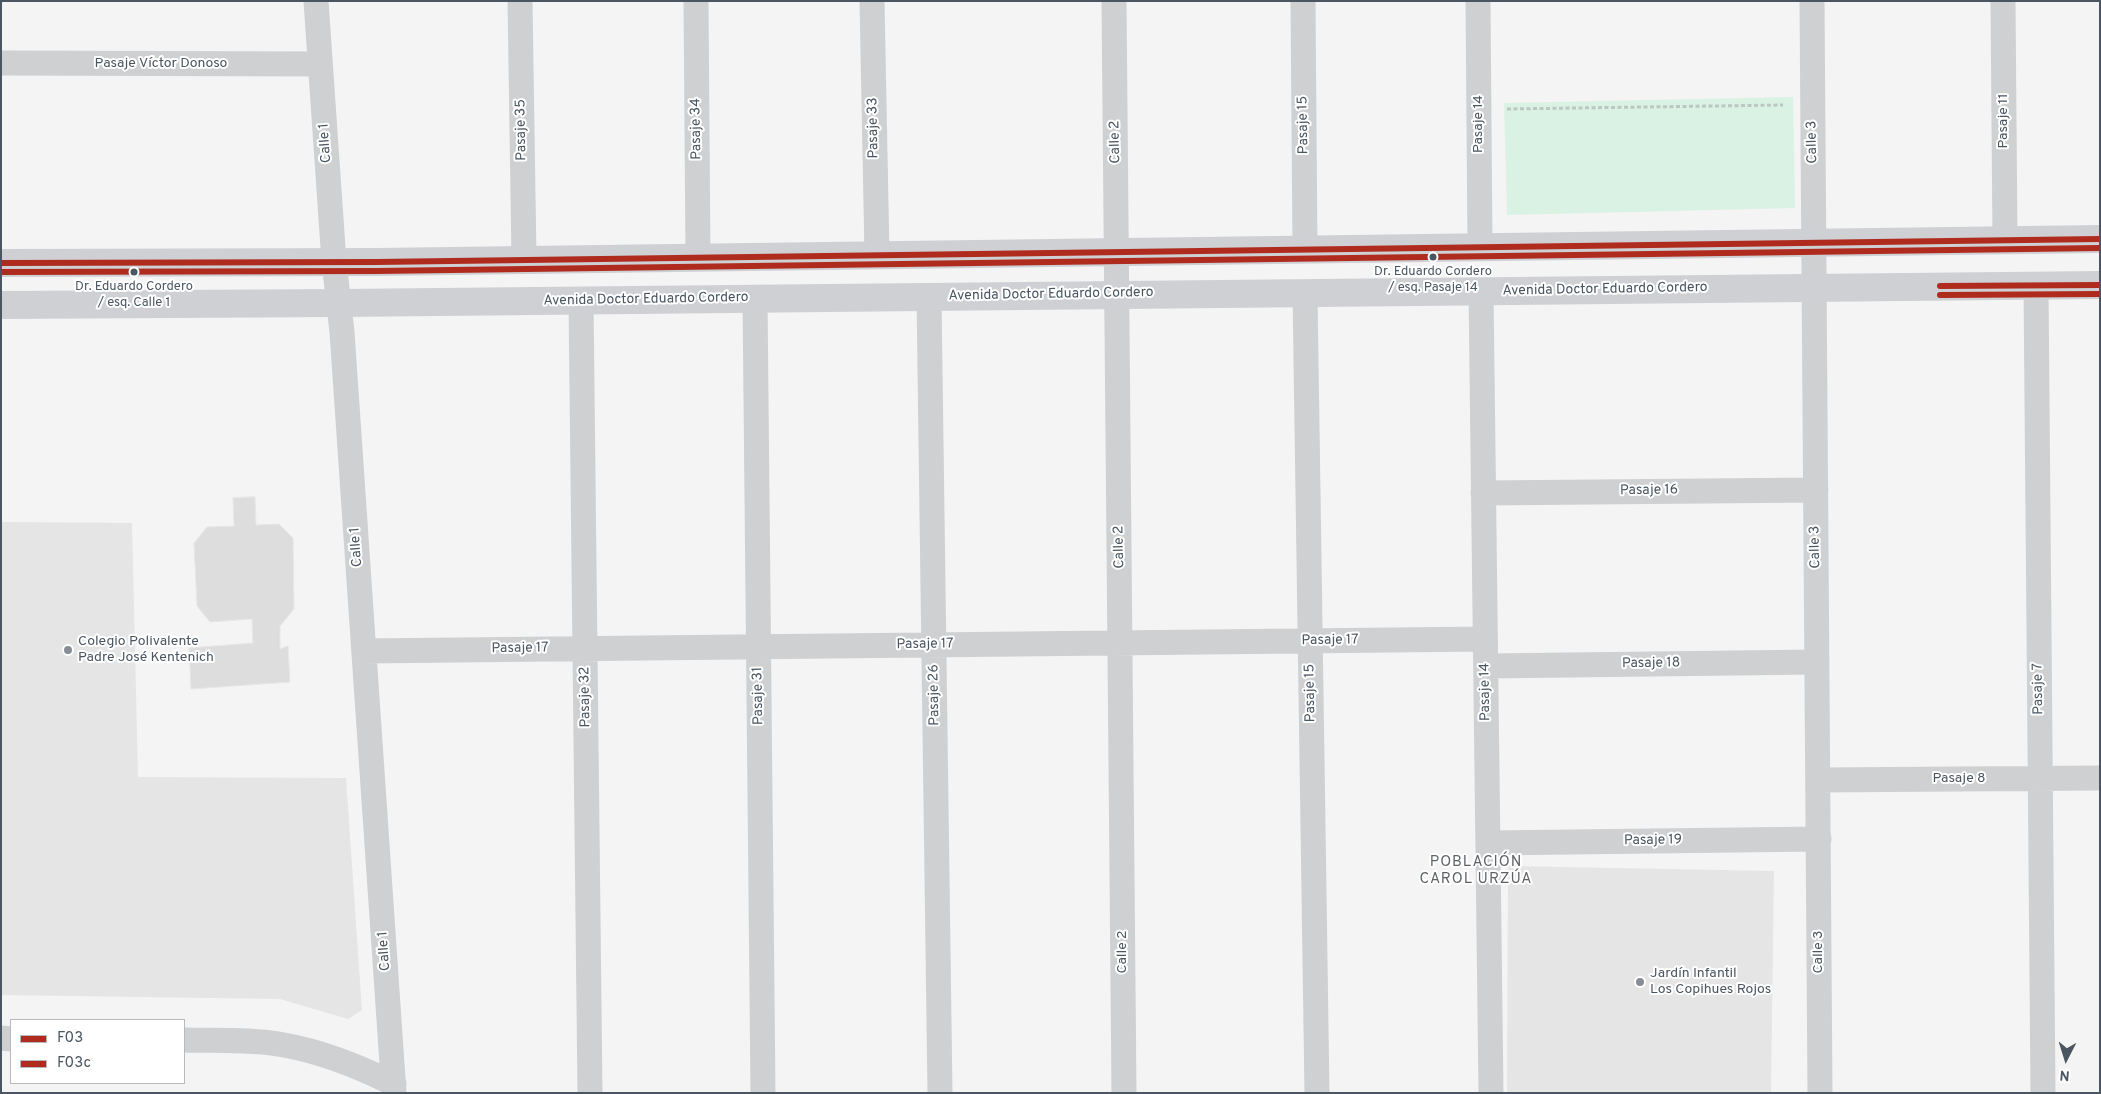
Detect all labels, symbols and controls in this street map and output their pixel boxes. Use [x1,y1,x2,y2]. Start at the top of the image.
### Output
street label: Pasaje Víctor Donoso [95,56,227,72]
street label: Pasaje 11 [1996,94,2012,148]
street label: Pasaje 14 [1471,95,1487,153]
street label: Pasaje 15 [1295,96,1313,154]
street label: Pasaje 33 [865,97,883,159]
street label: Pasaje 34 [688,98,706,160]
street label: Pasaje 35 [513,99,531,161]
street label: Calle 2 [1107,120,1125,164]
street label: Calle 3 [1804,120,1822,164]
street label: Calle 1 [316,123,336,163]
marker: Dr. Eduardo Cordero / esq. Pasaje 14 [1428,252,1438,262]
place label: Dr. Eduardo Cordero / esq. Pasaje 14 [1374,264,1492,295]
marker: Dr. Eduardo Cordero / esq. Calle 1 [129,267,139,277]
place label: Dr. Eduardo Cordero / esq. Calle 1 [75,279,193,310]
street label: Avenida Doctor Eduardo Cordero [1502,280,1708,300]
street label: Avenida Doctor Eduardo Cordero [948,285,1154,305]
street label: Avenida Doctor Eduardo Cordero [543,290,749,310]
street label: Pasaje 16 [1620,482,1678,500]
street label: Calle 2 [1111,525,1129,569]
street label: Calle 3 [1807,525,1825,569]
street label: Calle 1 [347,527,367,567]
street label: Pasaje 17 [1301,632,1359,650]
place label: Colegio Polivalente Padre José Kentenich [78,634,214,666]
street label: Pasaje 17 [896,636,954,654]
street label: Pasaje 17 [491,640,549,658]
marker: Colegio Polivalente Padre José Kentenich [62,644,74,656]
street label: Pasaje 18 [1622,655,1680,673]
street label: Pasaje 14 [1477,663,1495,721]
street label: Pasaje 7 [2030,663,2048,715]
street label: Pasaje 26 [926,664,944,726]
street label: Pasaje 15 [1302,664,1320,722]
street label: Pasaje 32 [577,666,595,728]
street label: Pasaje 31 [750,667,768,725]
street label: Pasaje 8 [1932,771,1986,787]
street label: Pasaje 19 [1624,832,1682,850]
district label: POBLACIÓN CAROL URZÚA [1418,854,1534,889]
street label: Calle 2 [1115,930,1131,974]
street label: Calle 3 [1811,930,1827,974]
street label: Calle 1 [375,931,395,971]
place label: Jardín Infantil Los Copihues Rojos [1650,966,1771,999]
marker: Jardín Infantil Los Copihues Rojos [1634,976,1646,988]
legend [10,1019,185,1084]
text: F03 [57,1029,83,1048]
north arrow [2041,1034,2091,1084]
text: F03c [57,1054,91,1073]
text: N [2059,1066,2070,1083]

